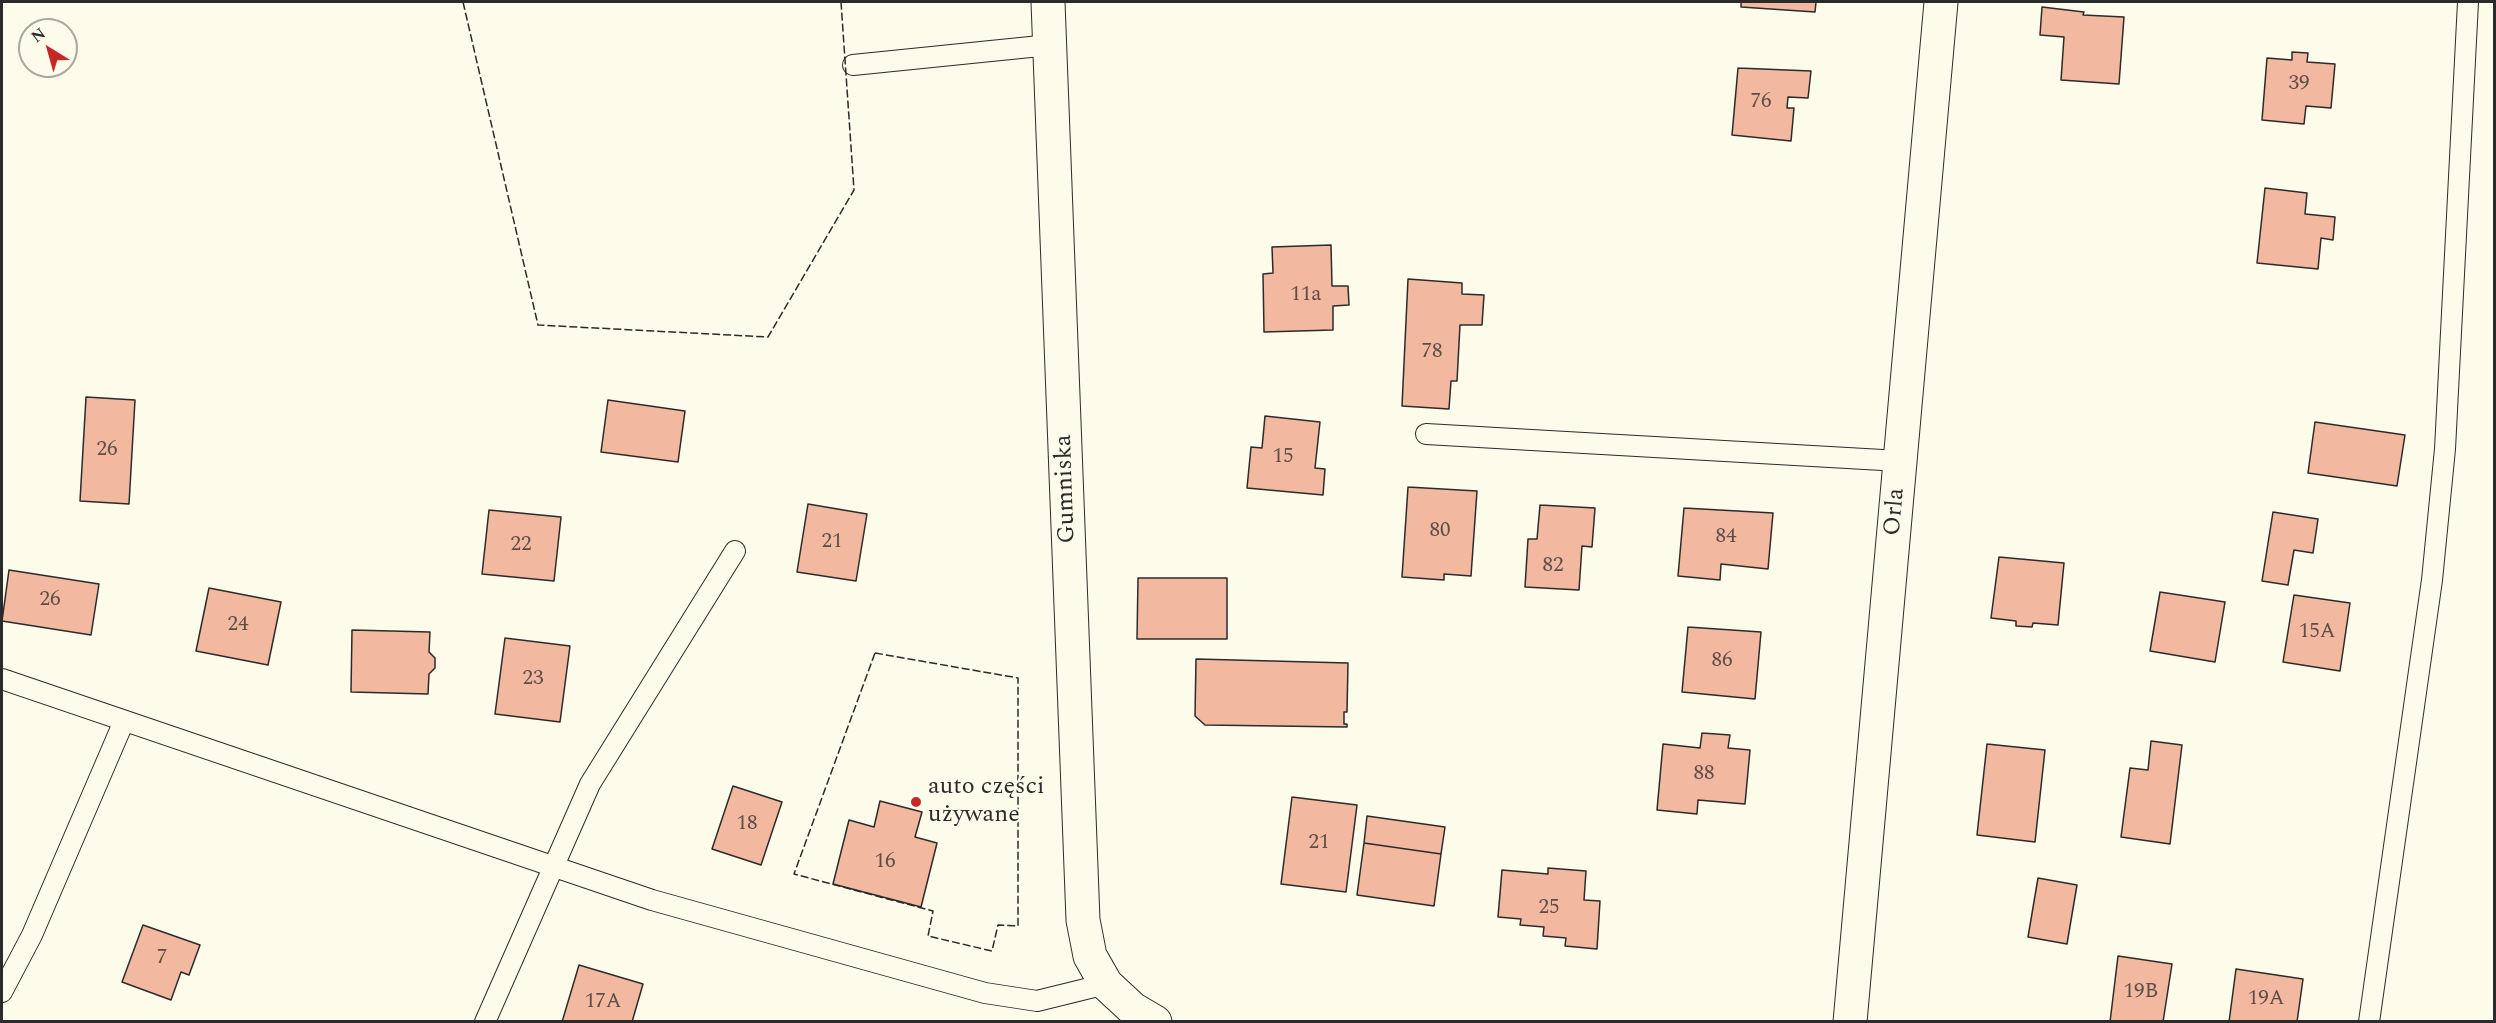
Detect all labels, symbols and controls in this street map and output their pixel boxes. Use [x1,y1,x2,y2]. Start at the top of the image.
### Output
north arrow [18,18,78,78]
text: N [26,22,51,49]
house number: 39 [2289,72,2309,98]
house number: 76 [1751,90,1771,116]
house number: 11a [1290,283,1322,309]
house number: 78 [1422,340,1442,366]
street label: Gumniska [1051,434,1083,544]
house number: 26 [97,438,117,464]
house number: 15 [1273,445,1293,471]
street label: Orla [1880,487,1912,537]
house number: 80 [1430,519,1450,545]
house number: 84 [1716,525,1736,551]
house number: 21 [822,530,842,556]
house number: 22 [511,533,531,559]
house number: 82 [1543,554,1563,580]
house number: 26 [40,588,60,614]
house number: 24 [228,613,248,639]
house number: 15A [2299,620,2335,646]
house number: 86 [1712,649,1732,675]
house number: 23 [523,667,543,693]
house number: 88 [1694,762,1714,788]
place label: auto części używane [928,774,1044,830]
marker: auto części używane [909,795,923,809]
house number: 18 [737,812,757,838]
house number: 21 [1309,831,1329,857]
house number: 16 [875,850,895,876]
house number: 25 [1539,896,1559,922]
house number: 7 [157,946,167,972]
house number: 19B [2124,980,2158,1006]
house number: 19A [2248,987,2284,1013]
house number: 17A [585,990,621,1016]

